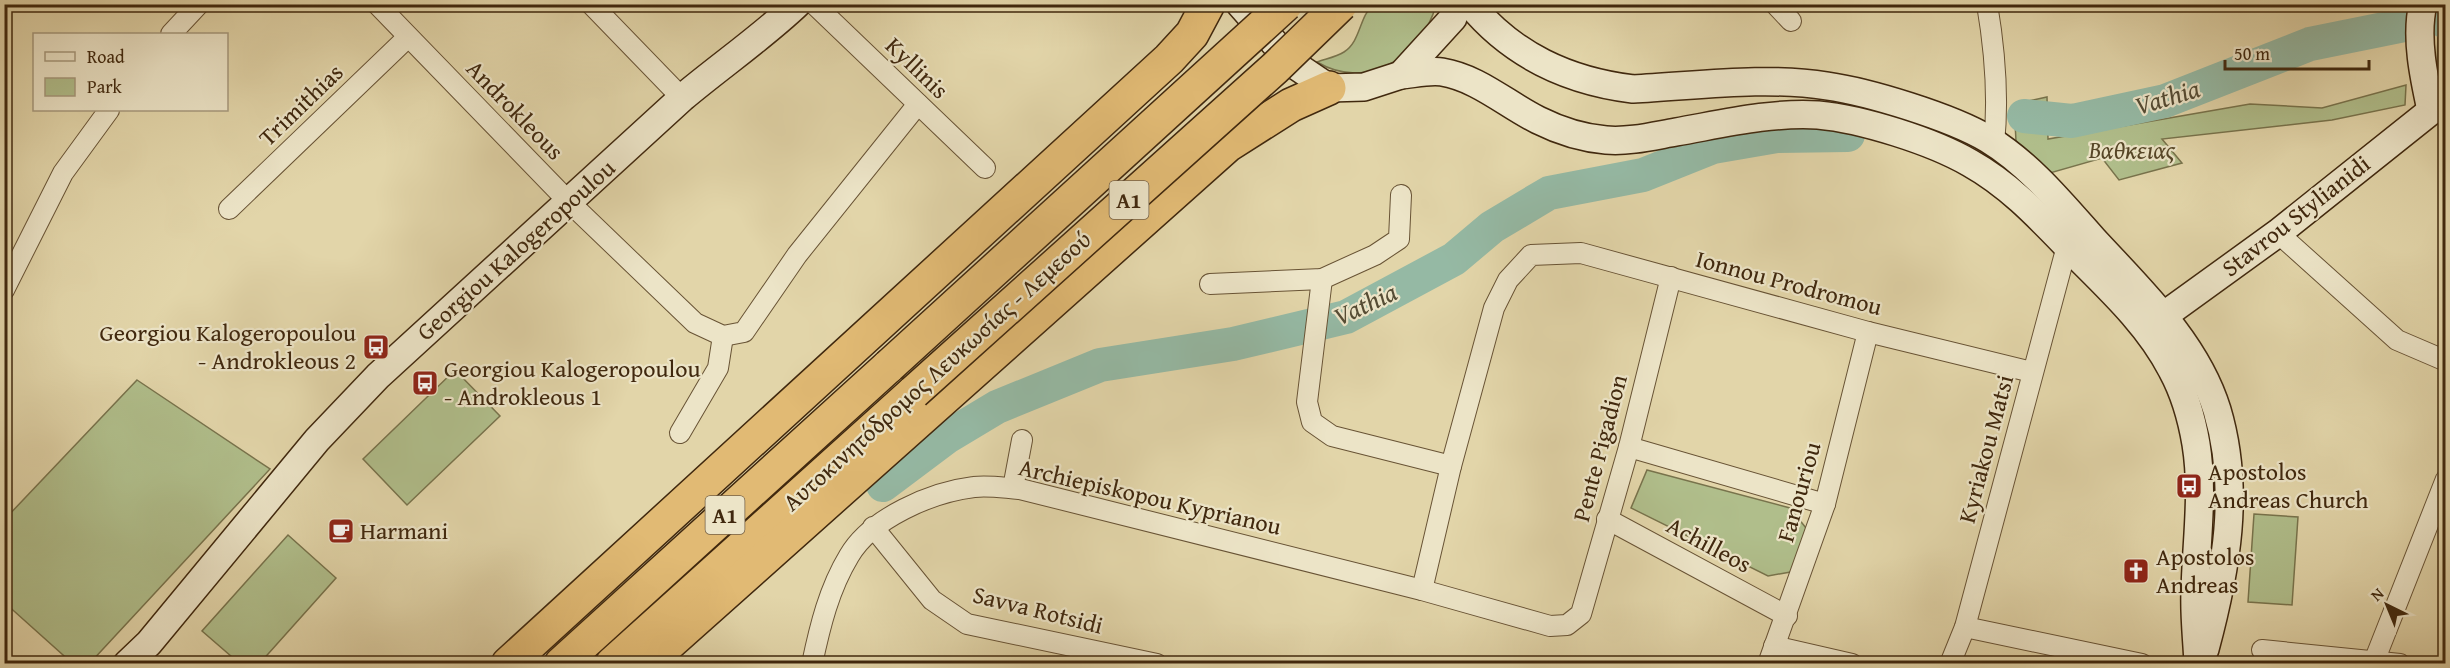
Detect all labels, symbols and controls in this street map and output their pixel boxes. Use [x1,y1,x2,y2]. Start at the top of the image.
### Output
street label: Kyllinis [878,29,957,107]
legend [33,33,228,111]
scale bar [2225,33,2369,71]
text: 50 m [2234,40,2270,67]
text: Road [87,43,125,70]
street label: Androkleous [458,52,572,168]
street label: Trimithias [250,55,351,154]
water label: Vathia [2129,68,2204,125]
text: Park [87,73,123,100]
park label: Βαθκειας [2088,132,2176,167]
street label: Stavrou Stylianidi [2214,146,2378,285]
street label: Georgiou Kalogeropoulou [409,151,623,348]
road number: A1 [1110,181,1148,219]
street label: Αυτοκινητόδρομος Λευκωσίας - Λεμεσού [775,222,1099,519]
street label: Ionnou Prodromou [1692,241,1886,324]
water label: Vathia [1326,272,1403,335]
place label: Georgiou Kalogeropoulou - Androkleous 2 [100,315,356,378]
bus stop icon: Georgiou Kalogeropoulou - Androkleous 2 [361,332,391,362]
place label: Georgiou Kalogeropoulou - Androkleous 1 [444,351,700,414]
bus stop icon: Georgiou Kalogeropoulou - Androkleous 1 [410,368,440,398]
street label: Pente Pigadion [1563,370,1636,525]
street label: Kyriakou Matsi [1949,371,2022,527]
street label: Fanouriou [1768,438,1829,546]
street label: Archiepiskopou Kyprianou [1015,449,1285,544]
place label: Apostolos Andreas Church [2208,454,2369,517]
bus stop icon: Apostolos Andreas Church [2174,471,2204,501]
road number: A1 [706,496,744,534]
street label: Achilleos [1661,508,1758,582]
place label: Harmani [360,513,449,548]
cafe icon: Harmani [326,516,356,546]
place label: Apostolos Andreas [2156,539,2255,602]
church icon: Apostolos Andreas [2121,556,2151,586]
north arrow [2357,575,2417,635]
street label: Savva Rotsidi [969,576,1107,643]
text: N [2365,581,2389,606]

